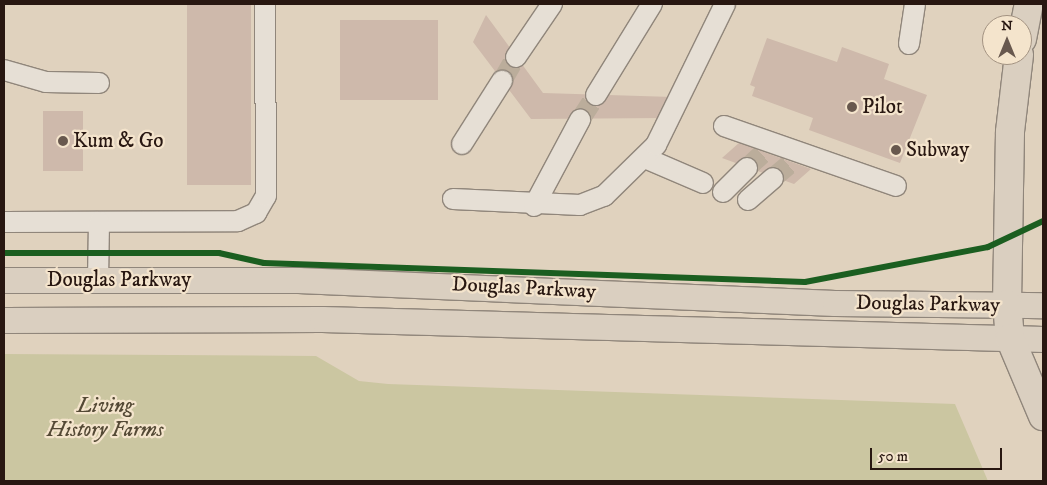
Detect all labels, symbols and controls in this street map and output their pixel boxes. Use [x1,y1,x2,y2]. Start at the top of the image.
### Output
north arrow [982,15,1032,65]
text: N [1001,17,1013,35]
place label: Pilot [862,94,903,120]
marker: Pilot [846,101,858,113]
place label: Kum & Go [73,128,164,154]
marker: Kum & Go [57,135,69,147]
place label: Subway [906,137,969,163]
marker: Subway [890,144,902,156]
street label: Douglas Parkway [47,267,191,293]
street label: Douglas Parkway [451,272,597,304]
street label: Douglas Parkway [856,290,1000,318]
park label: Living History Farms [47,393,163,443]
scale bar [872,438,1004,470]
text: 50 m [878,447,908,466]

